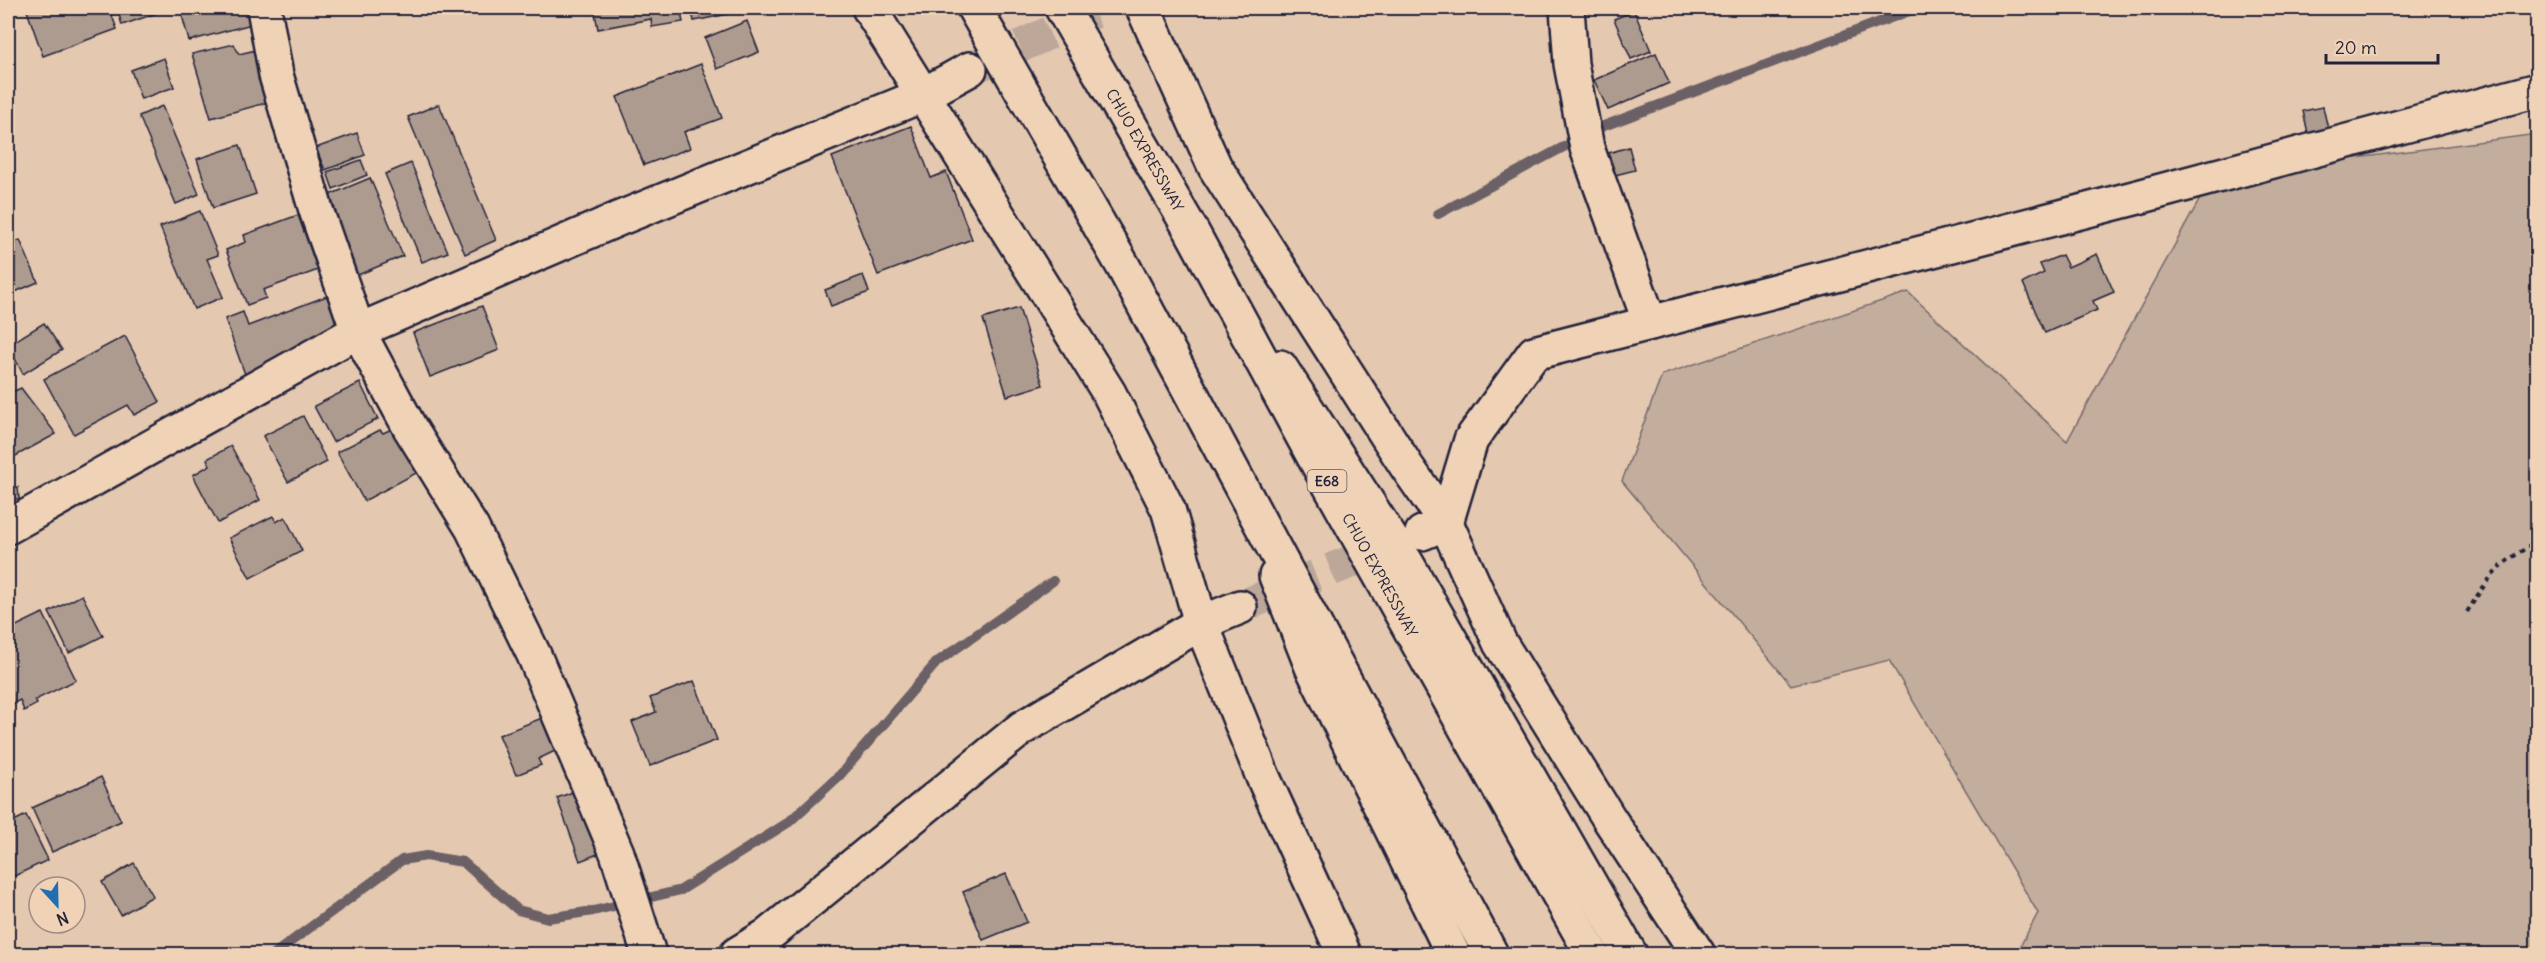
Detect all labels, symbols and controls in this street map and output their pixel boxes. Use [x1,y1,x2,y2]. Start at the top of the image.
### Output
scale bar [2326,27,2438,65]
text: 20 m [2335,36,2377,59]
street label: CHUO EXPRESSWAY [1102,85,1188,215]
road number: E68 [1308,470,1346,492]
street label: CHUO EXPRESSWAY [1338,510,1422,641]
north arrow [27,875,87,935]
text: N [54,908,71,930]

